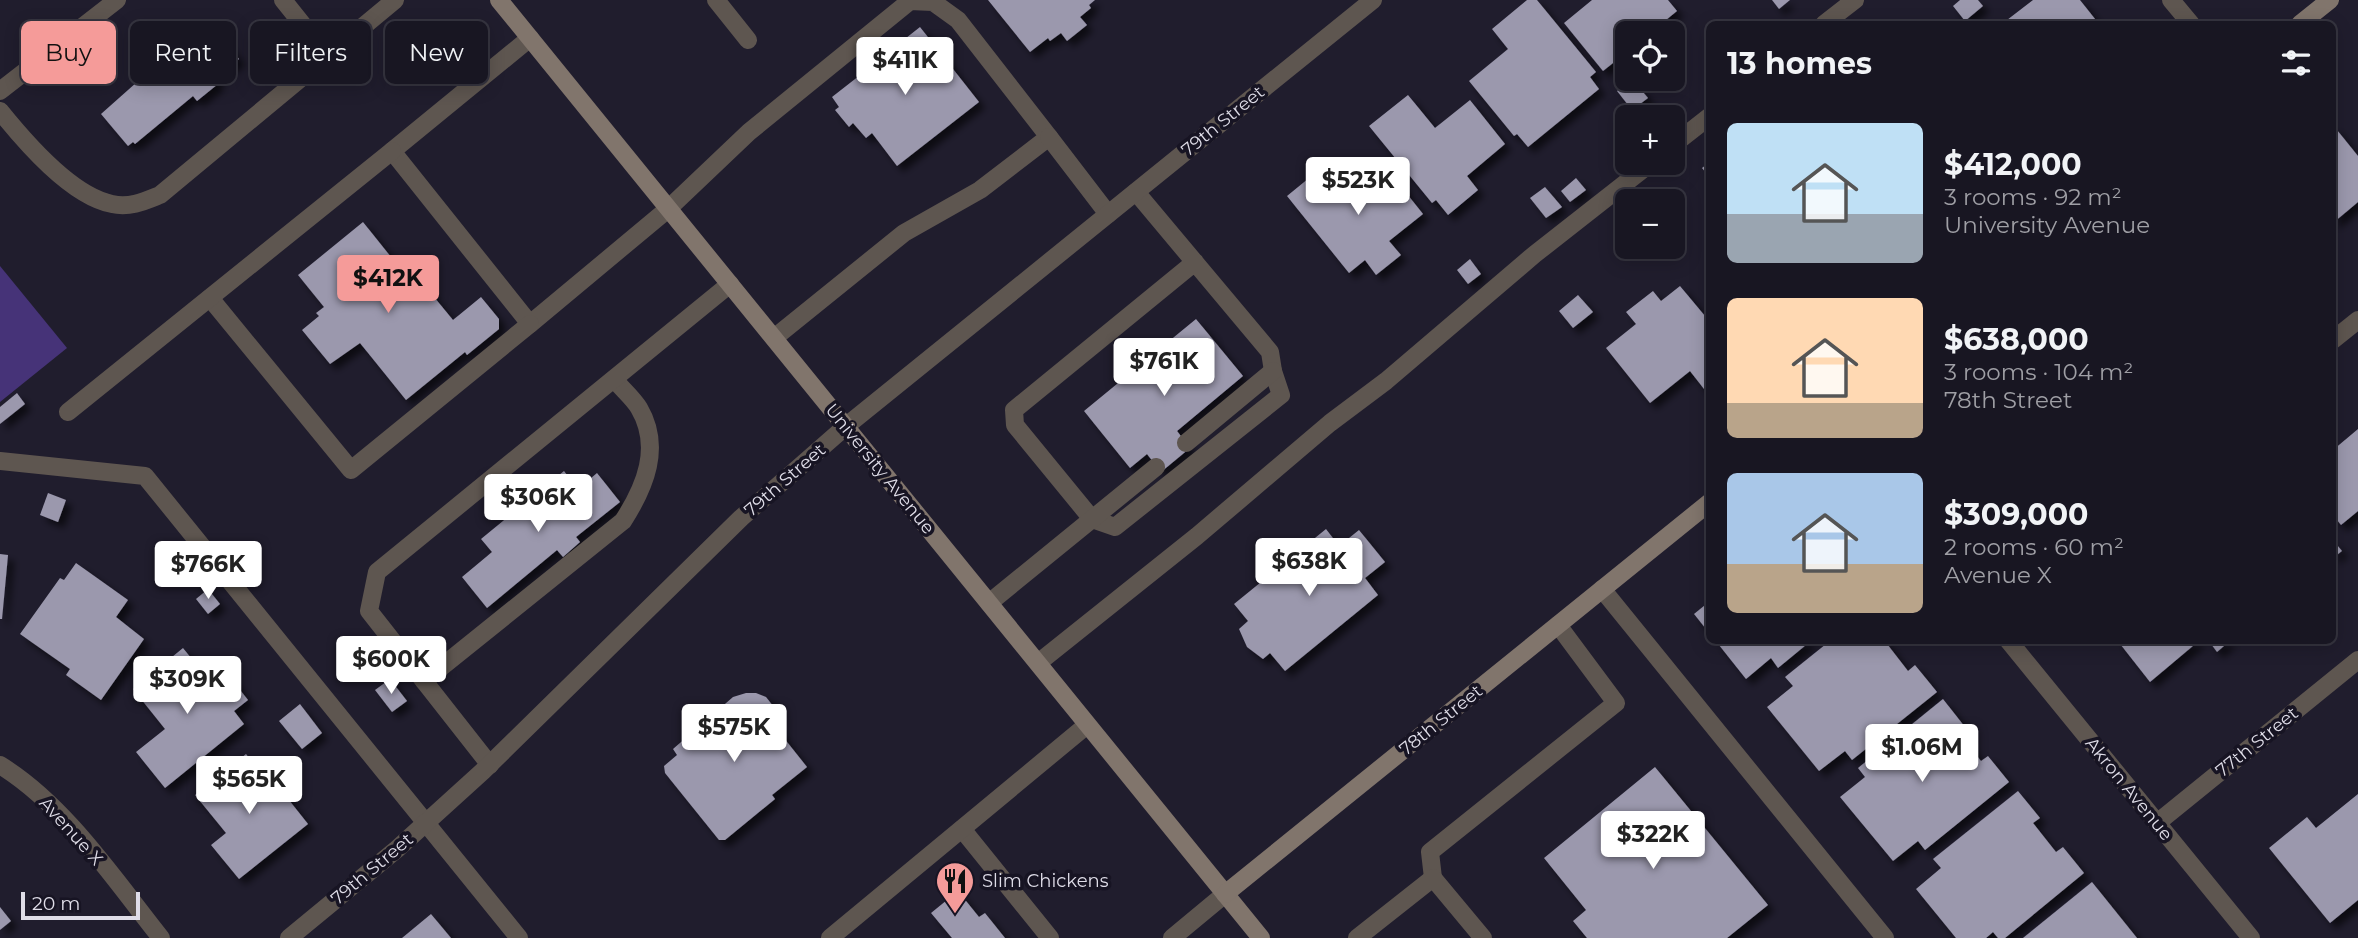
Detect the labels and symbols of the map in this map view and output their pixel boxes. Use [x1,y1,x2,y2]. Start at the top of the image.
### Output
pin: $411K [856,38,954,97]
street label: 79th Street [1177,81,1269,161]
pin: $523K [1309,158,1407,217]
pin: $412K [339,256,437,315]
pin: $761K [1115,338,1213,398]
street label: University Avenue [821,399,939,539]
street label: 79th Street [740,439,830,521]
pin: $306K [489,475,587,534]
pin: $638K [1260,538,1358,598]
pin: $766K [159,542,257,601]
pin: $600K [342,636,440,696]
pin: $309K [138,656,236,716]
street label: 78th Street [1395,680,1487,760]
street label: 77th Street [2211,702,2303,782]
pin: $575K [685,704,783,764]
pin: $1.06M [1865,724,1979,784]
street label: Akron Avenue [2081,733,2177,845]
pin: $565K [200,756,298,816]
street label: Avenue X [35,792,108,870]
pin: $322K [1604,812,1702,871]
street label: 79th Street [326,828,418,910]
restaurant icon: Slim Chickens [934,860,976,915]
place label: Slim Chickens [982,870,1109,892]
scale bar [21,889,140,921]

